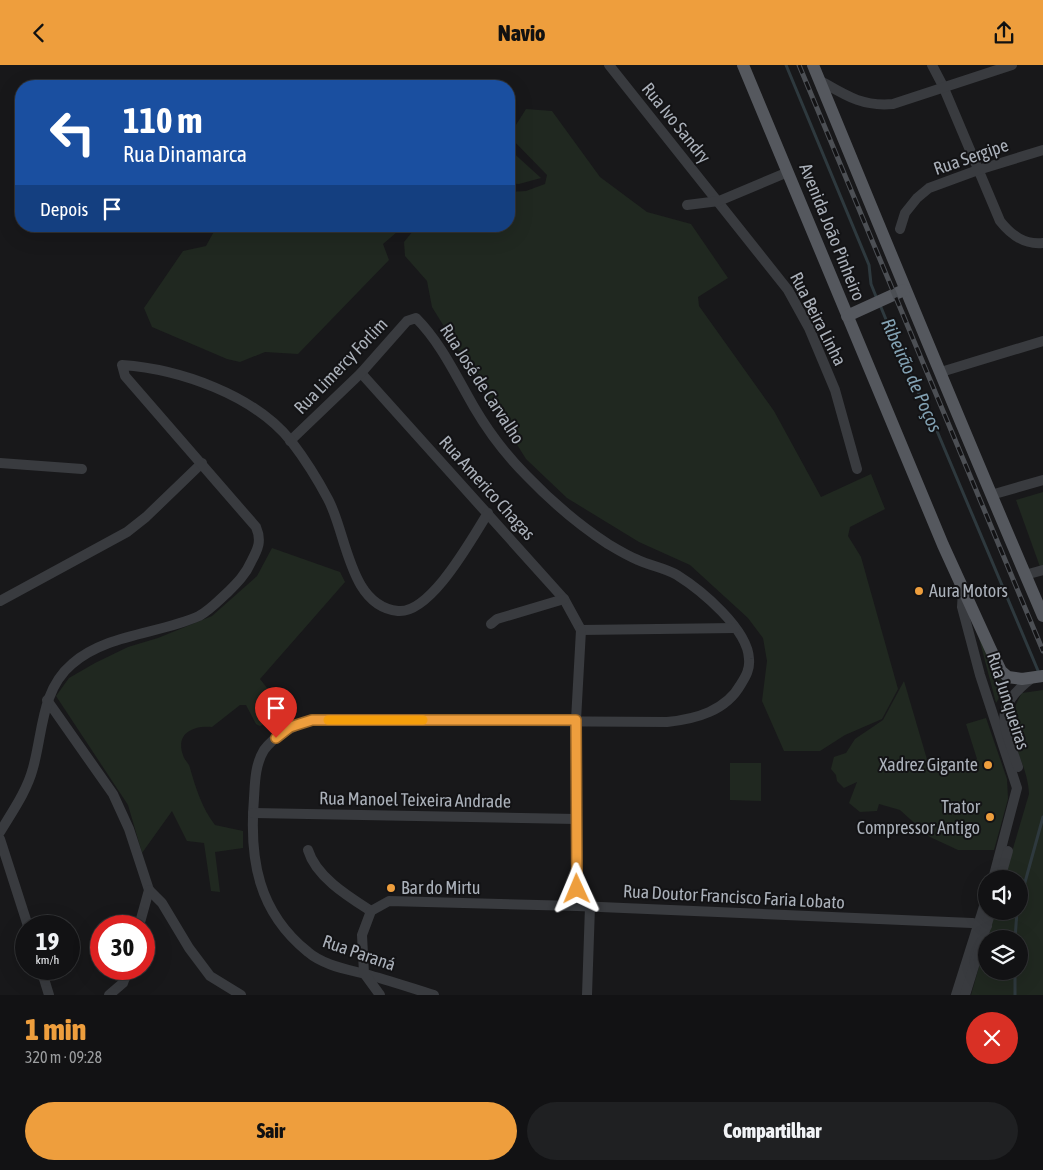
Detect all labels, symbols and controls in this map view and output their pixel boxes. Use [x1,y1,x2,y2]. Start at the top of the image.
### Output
icon: back [25,19,53,47]
icon: share [990,19,1018,47]
text: Navio [498,20,545,46]
street label: Rua Ivo Sandry [638,78,715,167]
icon: left [40,100,105,165]
text: 110 m [123,100,202,140]
street label: Rua Sergipe [931,134,1011,179]
text: Rua Dinamarca [123,141,247,167]
street label: Avenida João Pinheiro [795,160,870,303]
icon: arrive [98,195,126,223]
text: Depois [40,198,88,220]
street label: Rua Beira Linha [786,269,851,369]
street label: Rua Limercy Forlim [290,313,392,418]
water label: Ribeirão de Poços [877,315,947,436]
street label: Rua José de Carvalho [436,320,529,447]
street label: Rua Americo Chagas [435,431,540,544]
place label: Aura Motors [929,580,1008,601]
marker: Aura Motors [913,585,925,597]
street label: Rua Junqueiras [983,650,1034,752]
pin [255,687,297,738]
icon: arrive [262,694,290,722]
place label: Xadrez Gigante [879,754,978,775]
marker: Xadrez Gigante [982,759,994,771]
street label: Rua Manoel Teixeira Andrade [319,787,511,812]
place label: Trator Compressor Antigo [857,796,981,838]
marker: Trator Compressor Antigo [984,811,996,823]
position arrow [550,862,602,914]
map controls [978,870,1028,980]
button: sound [978,870,1028,920]
place label: Bar do Mirtu [401,877,480,898]
street label: Rua Doutor Francisco Faria Lobato [623,880,845,913]
marker: Bar do Mirtu [385,882,397,894]
speed limit sign: 30 [90,915,155,980]
text: 19 [36,927,59,955]
street label: Rua Paraná [320,930,398,975]
button: layers [978,930,1028,980]
text: km/h [36,953,59,967]
text: 1 min [25,1012,86,1046]
button: close [966,1012,1018,1064]
text: 320 m · 09:28 [25,1048,102,1066]
button: Sair [25,1102,517,1160]
button: Compartilhar [527,1102,1018,1160]

